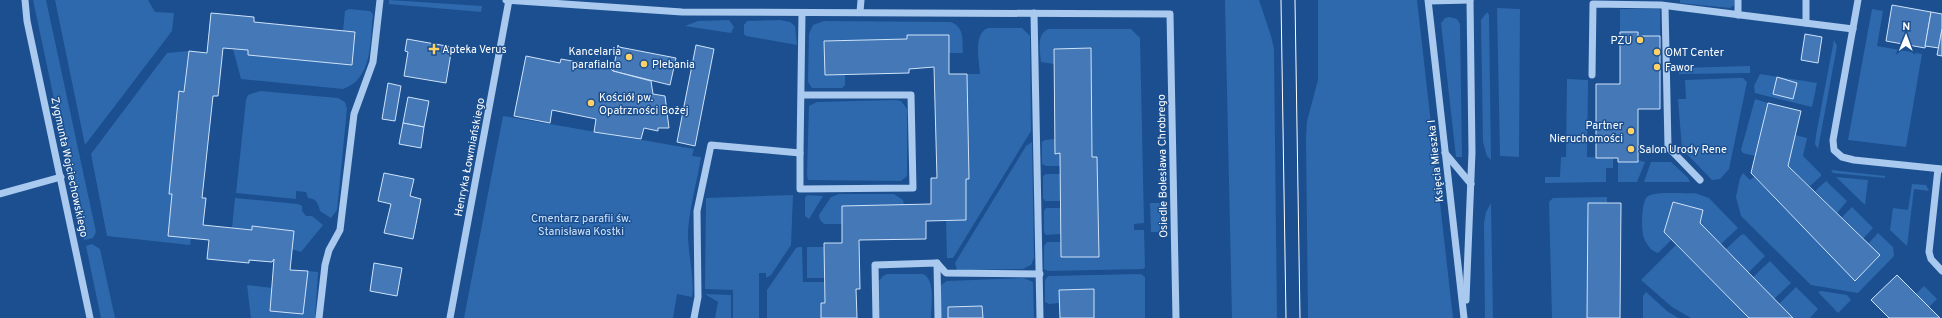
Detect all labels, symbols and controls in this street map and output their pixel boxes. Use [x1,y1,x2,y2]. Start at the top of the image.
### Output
north arrow [1886,16,1926,56]
text: N [1902,20,1910,34]
place label: PZU [1611,34,1632,48]
marker: PZU [1635,35,1645,45]
place label: Apteka Verus [442,43,507,57]
marker: Apteka Verus [429,44,439,54]
place label: Kancelaria parafialna [568,45,621,72]
place label: OMT Center [1665,46,1725,60]
marker: OMT Center [1652,47,1662,57]
marker: Kancelaria parafialna [624,52,634,62]
place label: Plebania [652,58,695,72]
marker: Plebania [639,59,649,69]
place label: Fawor [1665,61,1695,75]
marker: Fawor [1652,62,1662,72]
place label: Kościół pw. Opatrzności Bożej [599,91,688,118]
street label: Osiedle Bolesława Chrobrego [1155,94,1171,238]
street label: Zygmunta Wojciechowskiego [47,96,91,239]
street label: Henryka Łowmiańskiego [452,97,488,218]
marker: Kościół pw. Opatrzności Bożej [586,98,596,108]
street label: Księcia Mieszka I [1425,119,1447,203]
place label: Partner Nieruchomości [1549,119,1624,146]
marker: Partner Nieruchomości [1626,126,1636,136]
place label: Salon Urody Rene [1639,143,1727,157]
marker: Salon Urody Rene [1626,144,1636,154]
park label: Cmentarz parafii św. Stanisława Kostki [531,212,631,239]

